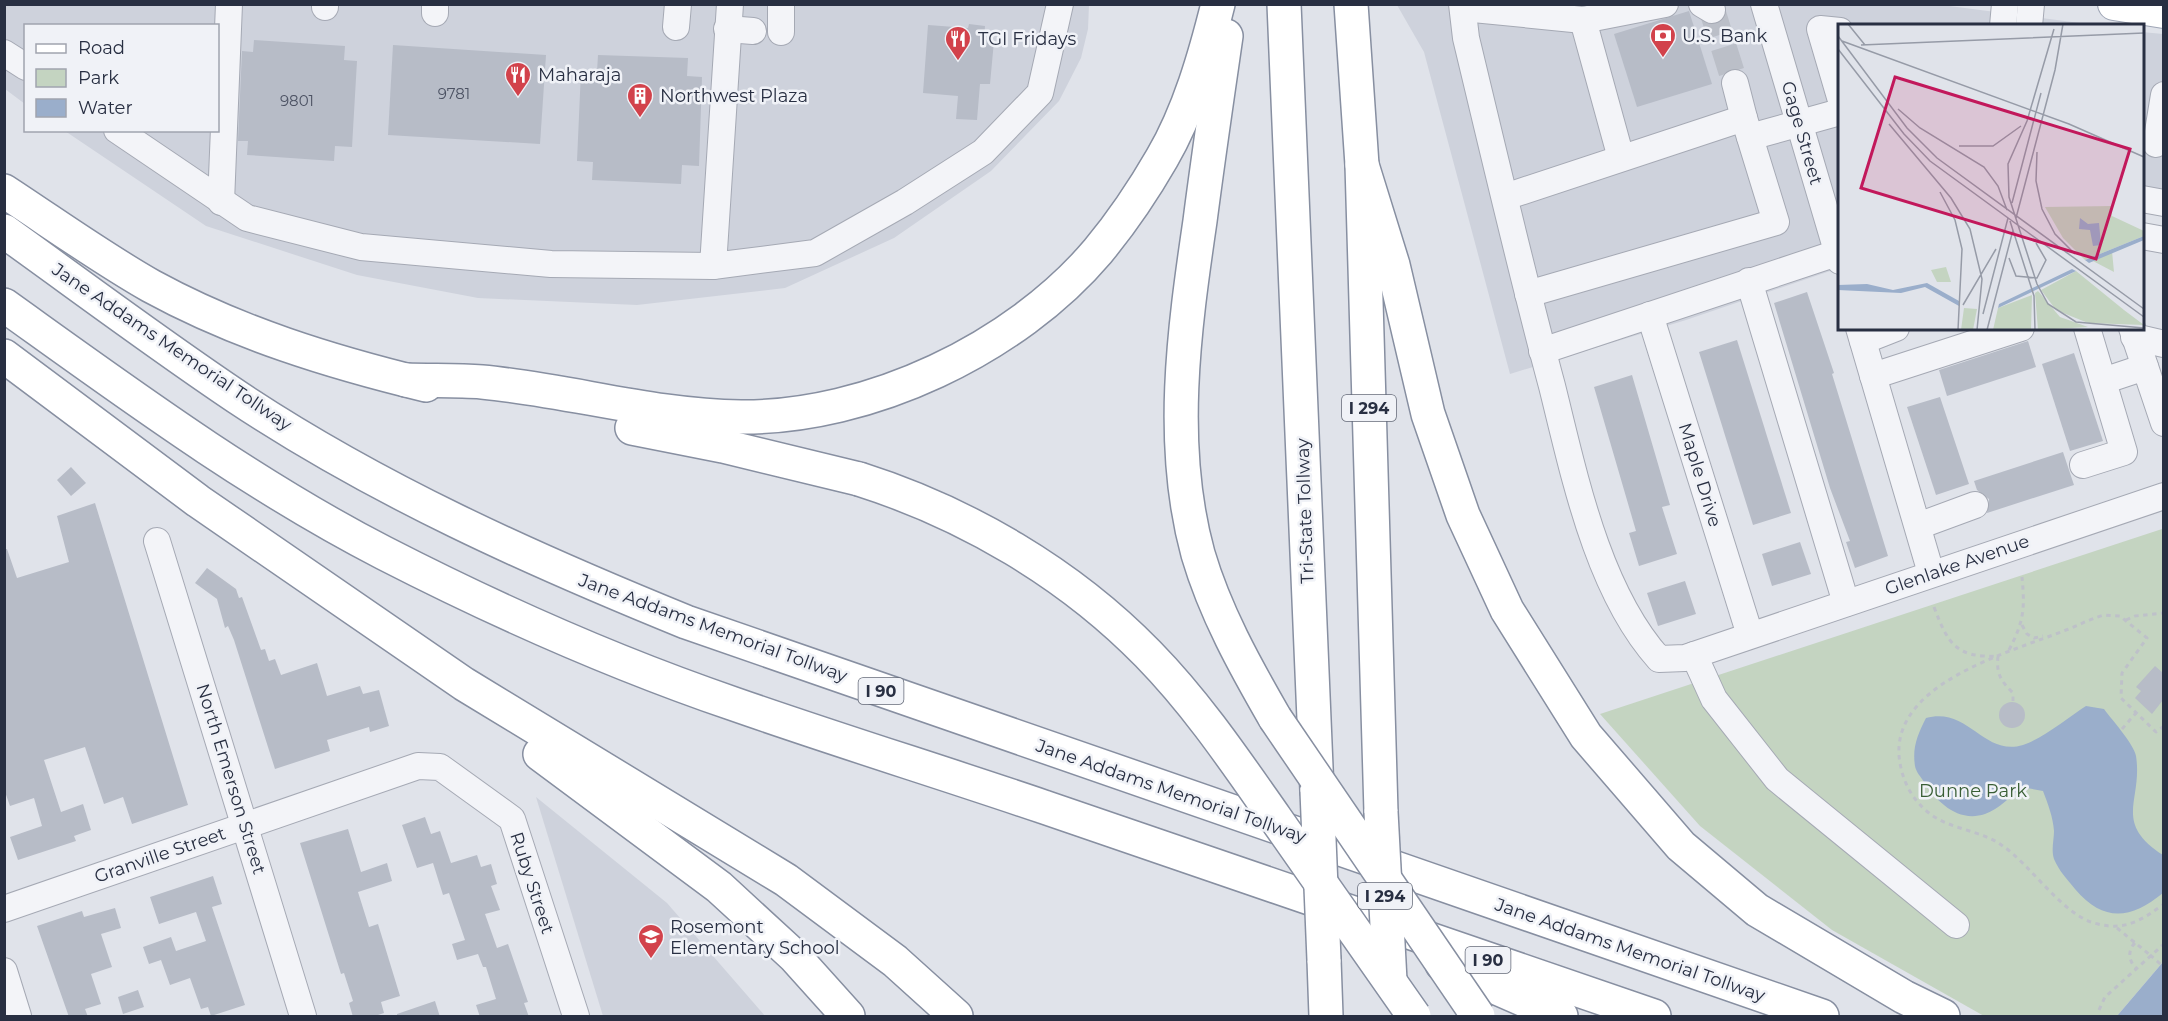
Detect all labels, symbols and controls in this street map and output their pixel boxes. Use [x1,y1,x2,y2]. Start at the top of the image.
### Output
bank icon: U.S. Bank [1648,21,1678,59]
legend [24,24,219,132]
restaurant icon: TGI Fridays [943,24,973,62]
inset map [1838,24,2144,330]
place label: U.S. Bank [1682,25,1767,47]
place label: TGI Fridays [978,28,1076,50]
text: Road [78,37,125,59]
restaurant icon: Maharaja [503,60,533,98]
place label: Maharaja [538,64,621,86]
text: Park [78,67,119,89]
street label: Gage Street [1777,79,1827,187]
building icon: Northwest Plaza [625,81,655,119]
house number: 9781 [438,84,470,103]
place label: Northwest Plaza [660,85,808,107]
house number: 9801 [280,91,314,110]
text: Water [78,97,133,119]
street label: Jane Addams Memorial Tollway [47,258,296,436]
road number: I 294 [1342,395,1396,421]
street label: Maple Drive [1674,420,1726,530]
street label: Tri-State Tollway [1291,438,1319,584]
street label: Glenlake Avenue [1882,530,2032,600]
street label: Jane Addams Memorial Tollway [575,569,851,687]
road number: I 90 [858,678,904,704]
street label: North Emerson Street [192,681,270,877]
street label: Jane Addams Memorial Tollway [1032,734,1309,848]
park label: Dunne Park [1919,780,2027,802]
street label: Granville Street [92,822,228,888]
street label: Ruby Street [505,829,559,937]
road number: I 294 [1358,883,1412,909]
street label: Jane Addams Memorial Tollway [1491,893,1768,1007]
place label: Rosemont Elementary School [670,916,840,959]
school or university icon: Rosemont Elementary School [636,922,666,960]
road number: I 90 [1466,947,1510,973]

